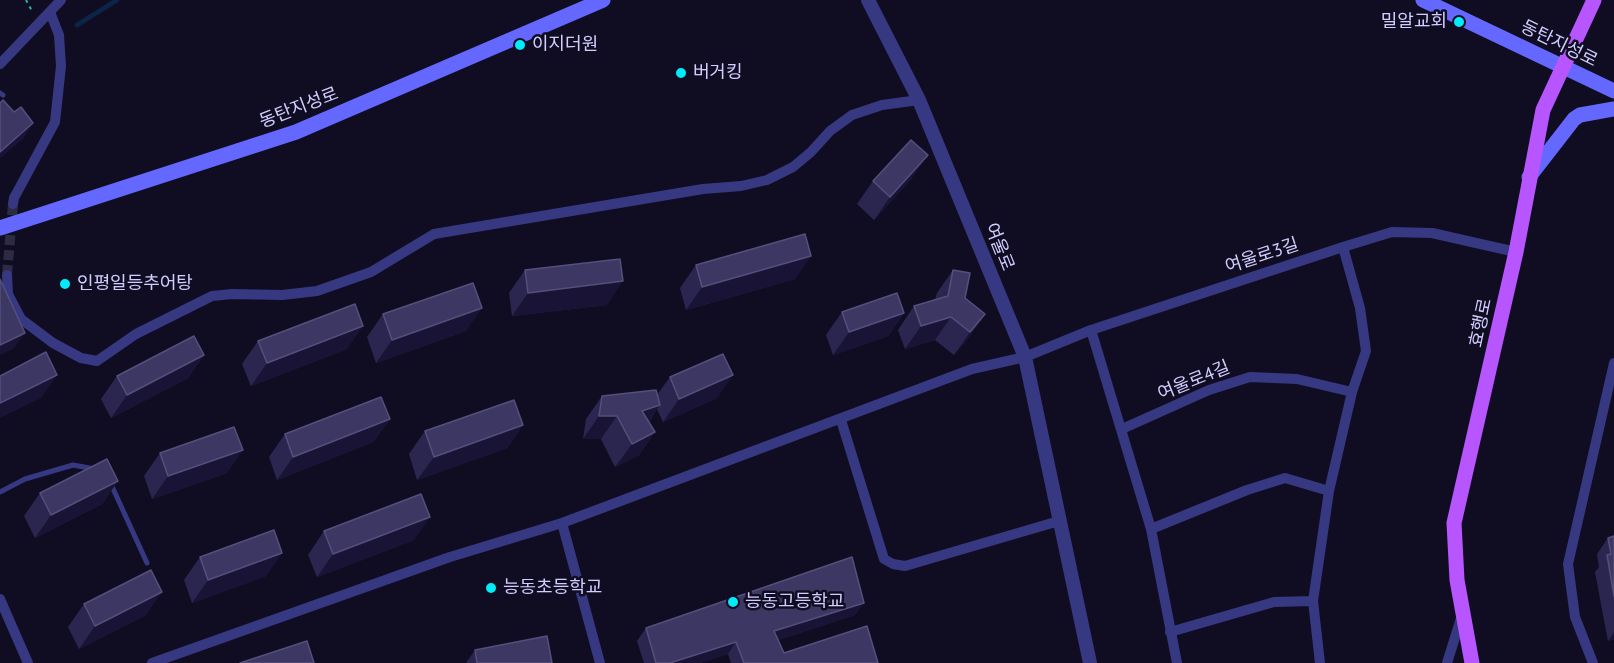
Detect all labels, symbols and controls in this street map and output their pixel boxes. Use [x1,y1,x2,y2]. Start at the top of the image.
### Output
place label: 밀알교회 [1381,11,1447,33]
marker: 밀알교회 [1452,15,1466,29]
street label: 동탄지성로 [1517,16,1601,72]
place label: 이지더원 [532,34,598,56]
marker: 이지더원 [513,38,527,52]
place label: 버거킹 [693,62,743,84]
marker: 버거킹 [674,66,688,80]
street label: 동탄지성로 [256,83,342,133]
street label: 여울로 [980,220,1018,274]
street label: 여울로3길 [1222,234,1302,278]
place label: 인평일등추어탕 [77,273,193,295]
marker: 인평일등추어탕 [58,277,72,291]
street label: 효행로 [1465,296,1497,350]
street label: 여울로4길 [1155,357,1233,405]
place label: 능동초등학교 [503,577,602,599]
marker: 능동초등학교 [484,581,498,595]
place label: 능동고등학교 [745,591,844,613]
marker: 능동고등학교 [726,595,740,609]

